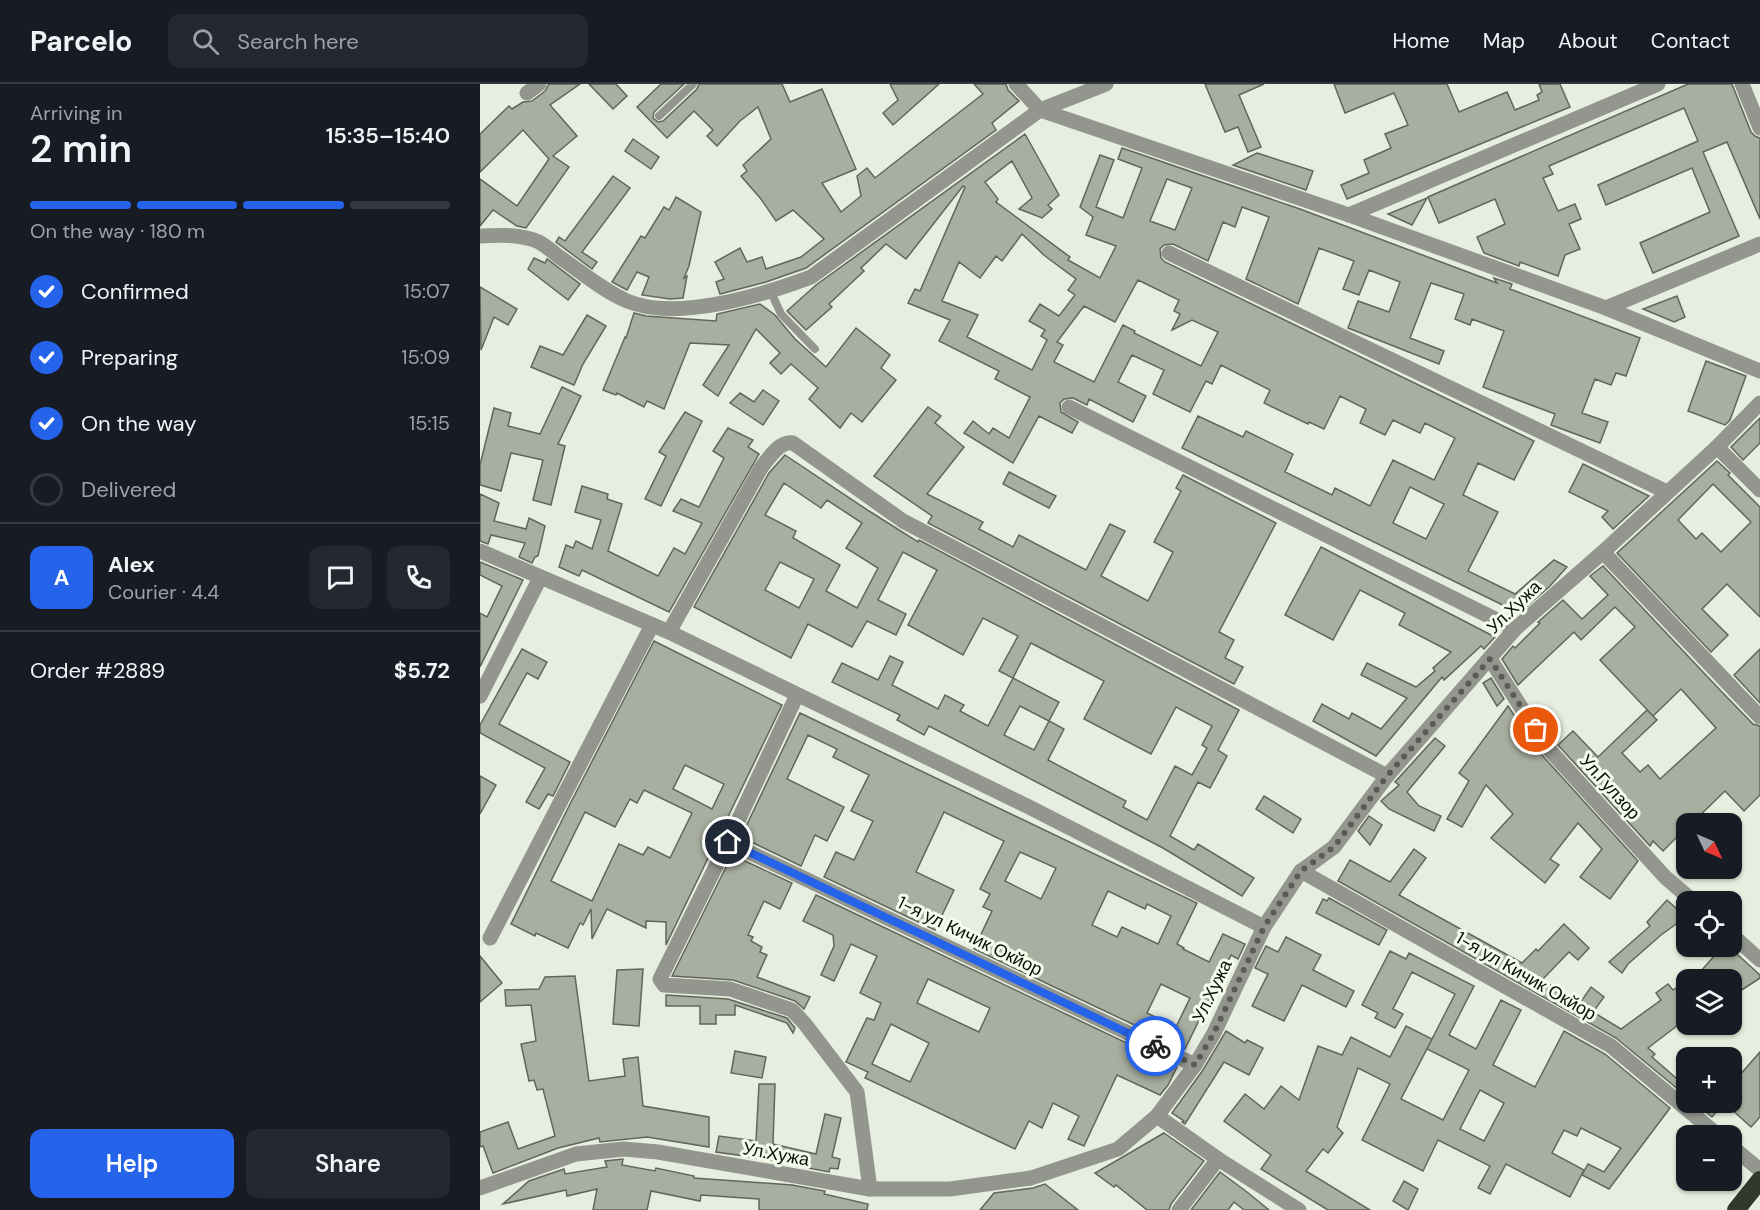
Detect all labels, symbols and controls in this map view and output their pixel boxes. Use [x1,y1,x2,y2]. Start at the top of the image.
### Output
search box [168,14,588,68]
text: Parcelo [30,23,132,60]
icon: search [189,25,222,58]
text: Search here [237,27,359,56]
text: Home [1392,27,1450,55]
text: Map [1483,27,1525,55]
text: About [1558,27,1618,55]
text: Contact [1651,27,1730,55]
text: Arriving in [30,100,122,126]
text: 15:35–15:40 [326,121,450,150]
text: 2 min [30,123,132,174]
text: On the way · 180 m [30,218,205,244]
icon: check [30,275,63,308]
text: Confirmed [81,277,189,306]
text: 15:07 [403,278,450,304]
icon: check [30,341,63,374]
text: Preparing [81,343,178,372]
text: 15:09 [401,344,450,370]
icon: check [30,407,63,440]
text: On the way [81,409,196,438]
text: 15:15 [409,410,450,436]
text: Delivered [81,475,176,504]
button: chat [309,546,372,609]
button: phone [387,546,450,609]
text: Alex [108,550,155,579]
text: A [54,563,69,592]
street label: Ул.Хужа [1482,574,1547,639]
text: Courier · 4.4 [108,579,219,605]
text: Order #2889 [30,656,165,685]
text: $5.72 [394,656,450,685]
pin [1510,704,1561,755]
icon: bag [1519,713,1552,746]
street label: Ул.Гулзор [1574,749,1646,825]
north arrow [1676,813,1742,879]
map controls [1676,813,1742,1191]
pin [702,816,753,867]
icon: home [711,825,744,858]
street label: 1-я ул Кичик Окйор [894,891,1046,981]
button: locate [1676,891,1742,957]
street label: 1-я ул Кичик Окйор [1451,926,1601,1026]
street label: Ул.Хужа [1186,955,1238,1026]
button: layers [1676,969,1742,1035]
courier [1125,1016,1185,1076]
icon: bike [1139,1030,1172,1063]
button: + [1676,1047,1742,1113]
button: − [1676,1125,1742,1191]
button: Help [30,1129,234,1198]
button: Share [246,1129,450,1198]
street label: Ул.Хужа [741,1136,812,1172]

